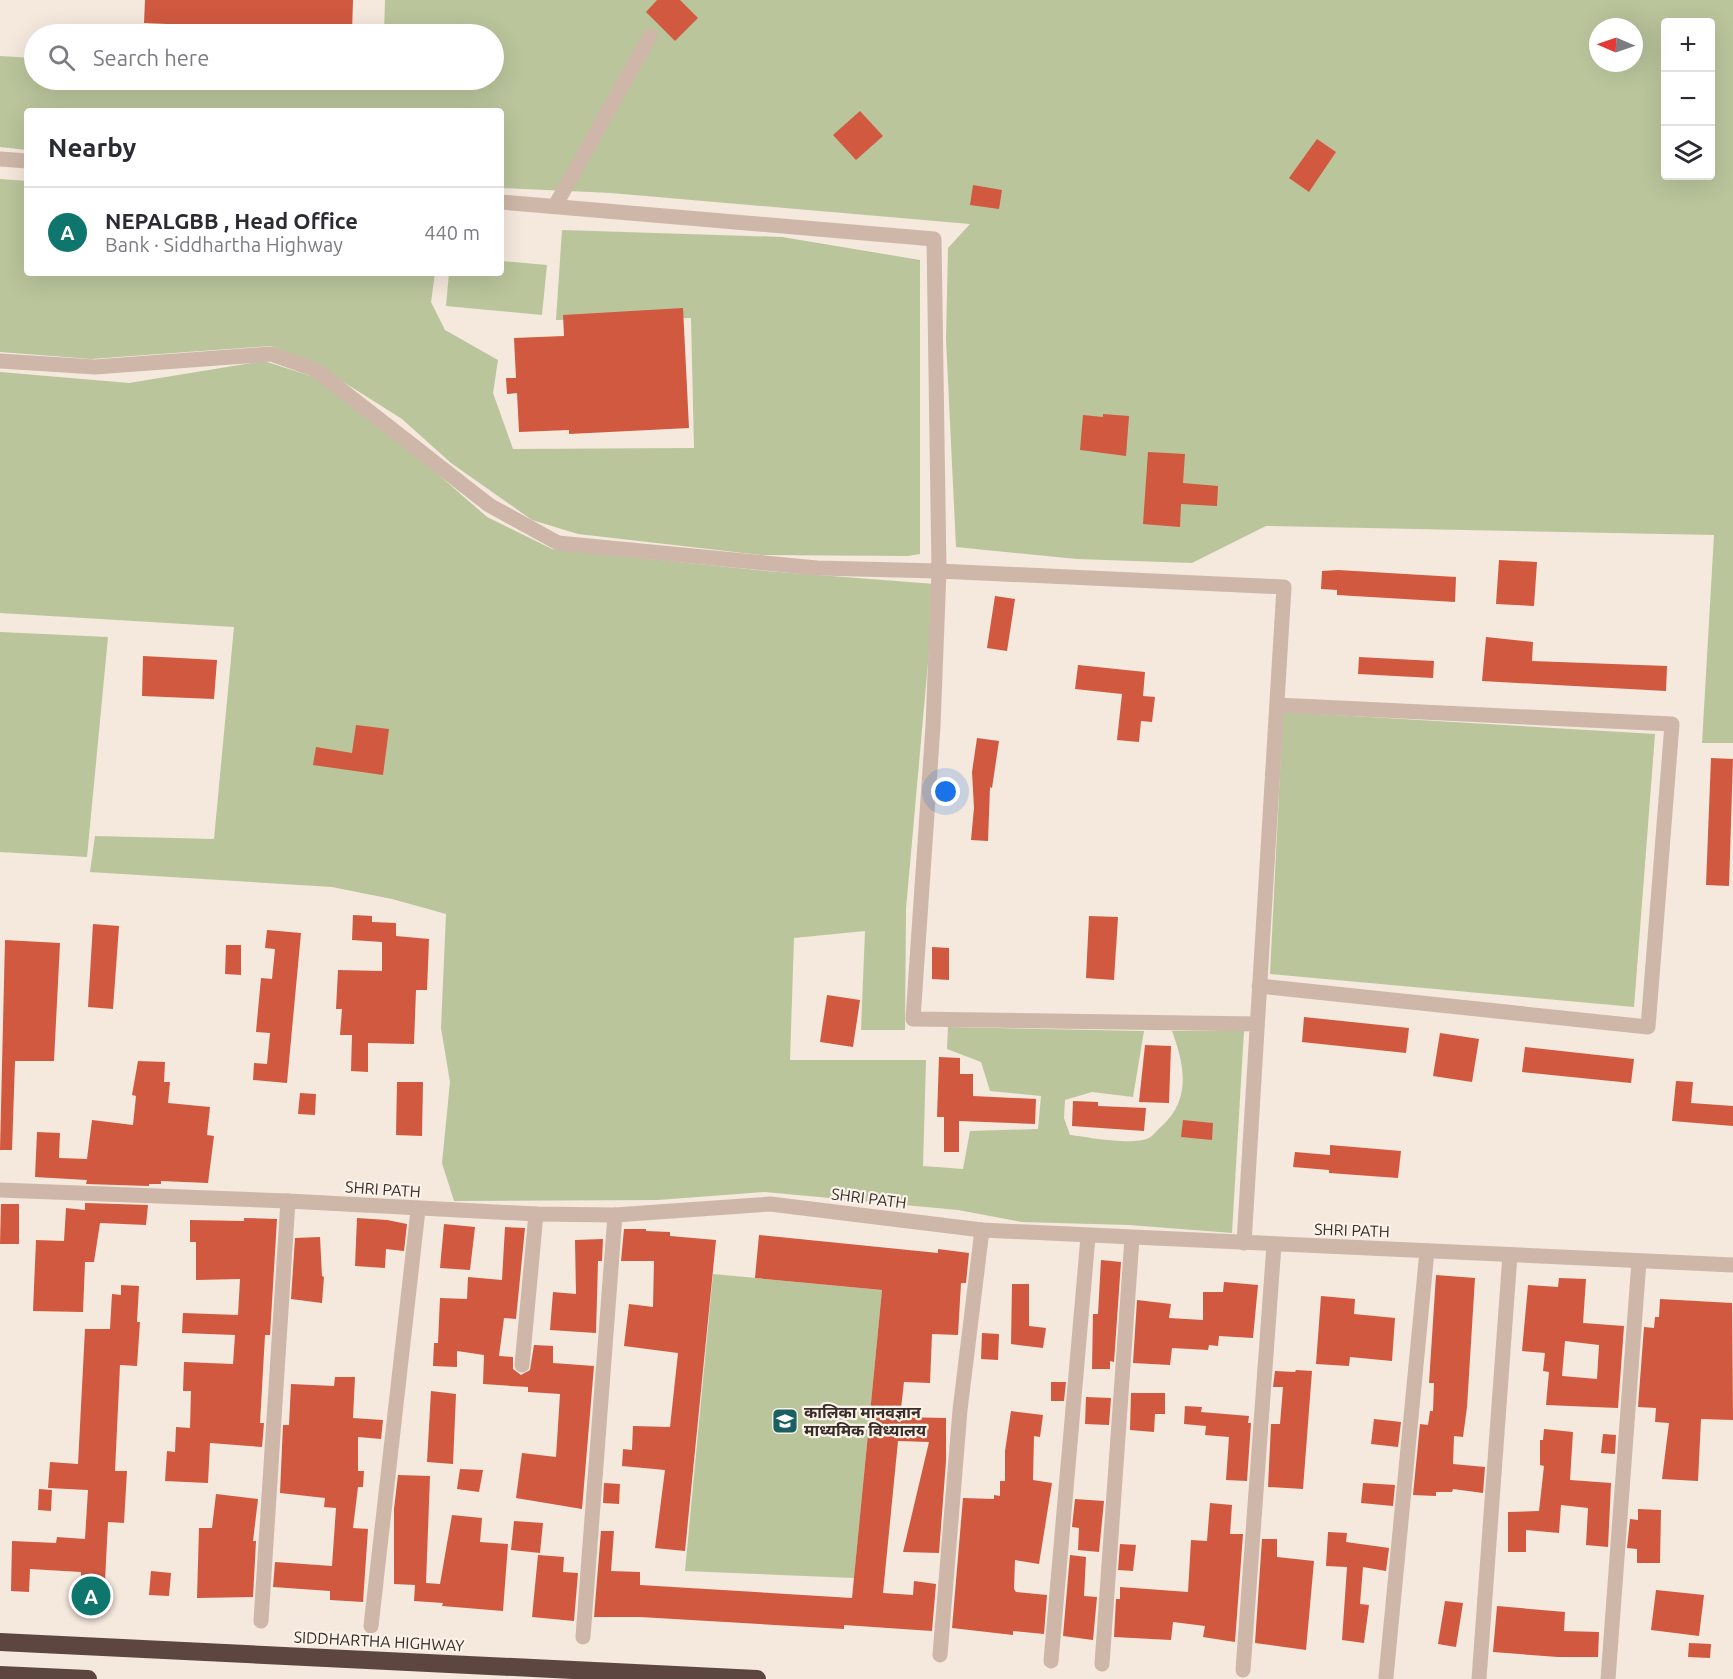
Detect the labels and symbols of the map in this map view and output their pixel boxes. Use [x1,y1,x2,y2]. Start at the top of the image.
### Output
north arrow [1589,18,1643,72]
your location [931,777,960,806]
street label: SHRI PATH [345,1177,421,1201]
street label: SHRI PATH [830,1184,908,1212]
street label: SHRI PATH [1314,1220,1390,1240]
place label: कालिका मानवज्ञान माध्यमिक विध्यालय [804,1403,927,1439]
school or university icon: कालिका मानवज्ञान माध्यमिक विध्यालय [770,1406,800,1436]
pin: A [72,1574,110,1618]
street label: SIDDHARTHA HIGHWAY [293,1628,466,1654]

